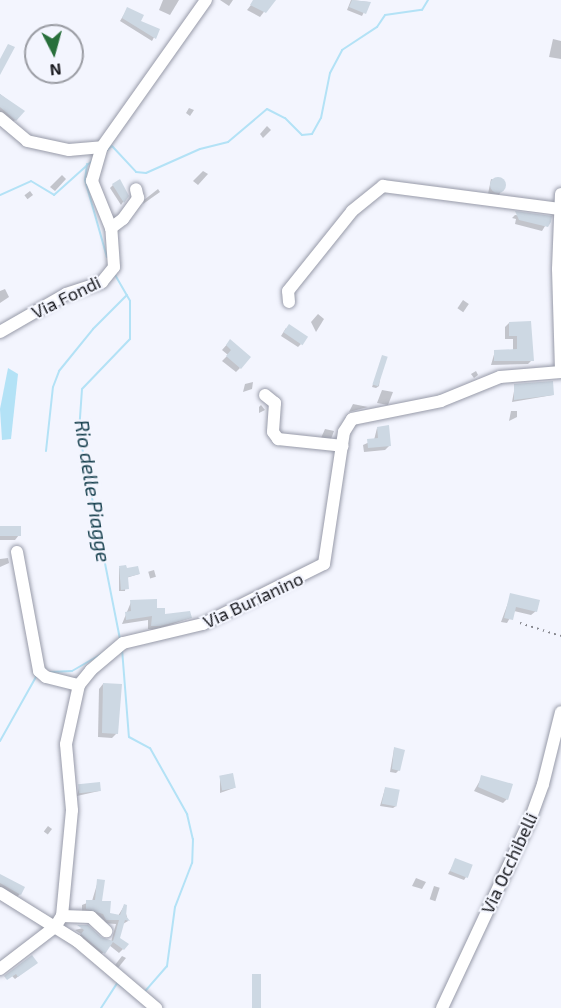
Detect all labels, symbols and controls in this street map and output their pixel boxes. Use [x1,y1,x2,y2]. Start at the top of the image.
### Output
north arrow [24,24,84,84]
text: N [49,60,62,80]
street label: Via Fondi [28,271,104,323]
water label: Rio delle Piagge [70,418,116,564]
street label: Via Burianino [200,567,306,633]
street label: Via Occhibelli [476,809,542,917]

